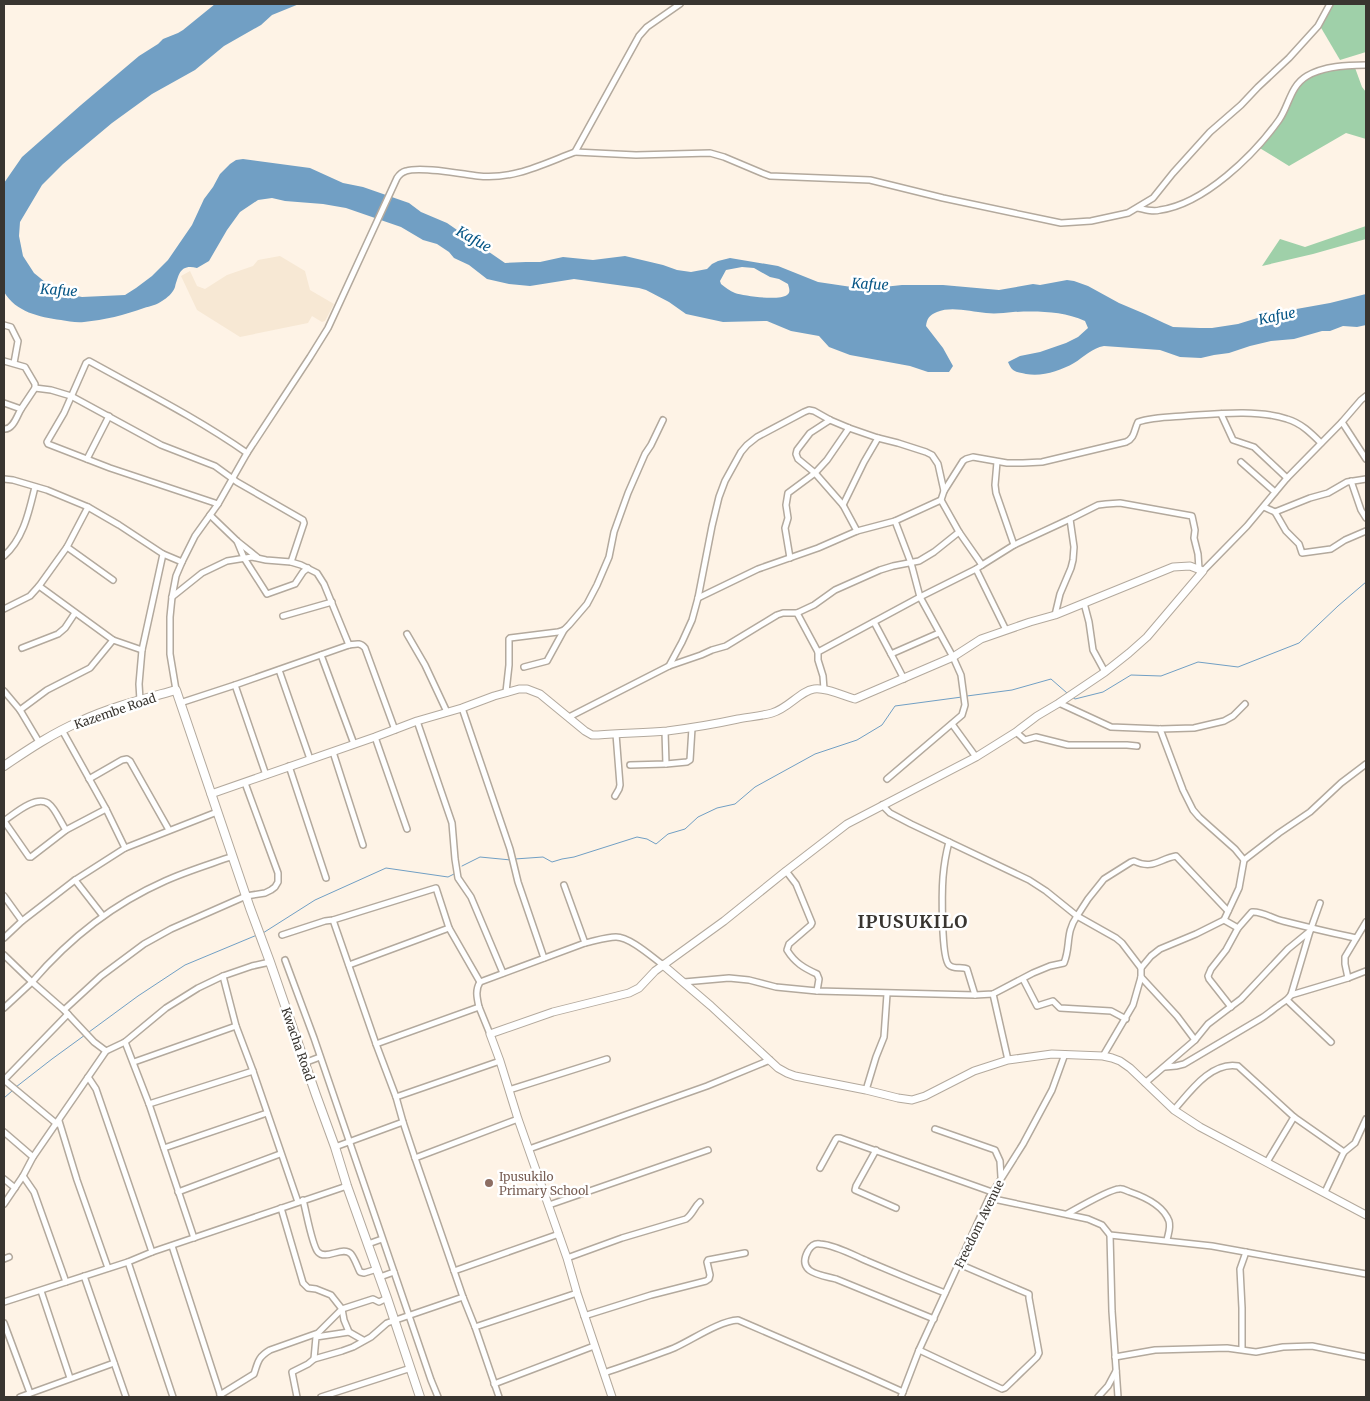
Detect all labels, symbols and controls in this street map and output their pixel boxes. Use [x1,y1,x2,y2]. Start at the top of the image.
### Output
water label: Kafue [452,222,495,256]
water label: Kafue [850,274,889,294]
water label: Kafue [39,280,78,300]
water label: Kafue [1256,303,1297,329]
street label: Kazembe Road [72,690,158,732]
district label: IPUSUKILO [857,910,969,933]
street label: Kwacha Road [278,1005,318,1083]
place label: Ipusukilo Primary School [499,1169,589,1198]
marker: Ipusukilo Primary School [483,1177,495,1189]
street label: Freedom Avenue [951,1177,1007,1271]

